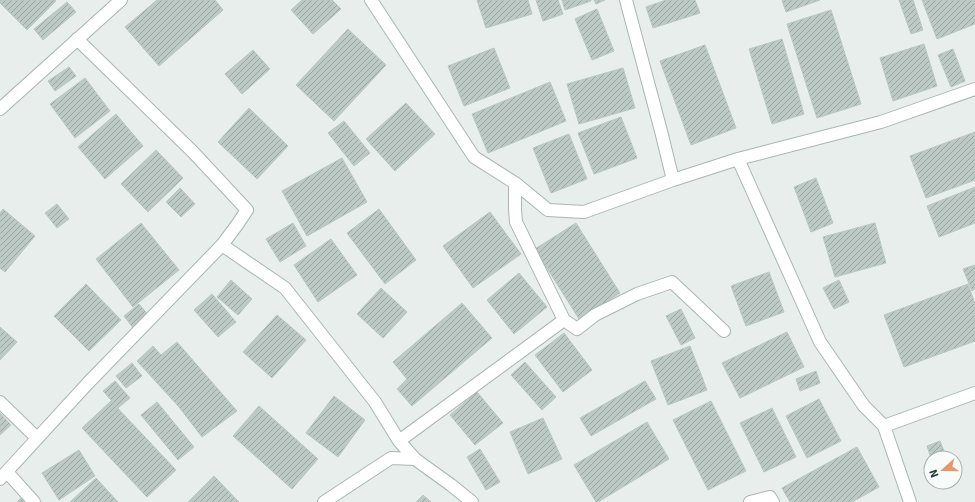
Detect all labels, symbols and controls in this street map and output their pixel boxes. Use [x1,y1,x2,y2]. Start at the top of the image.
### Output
north arrow [923,450,963,490]
text: N [927,468,942,479]

